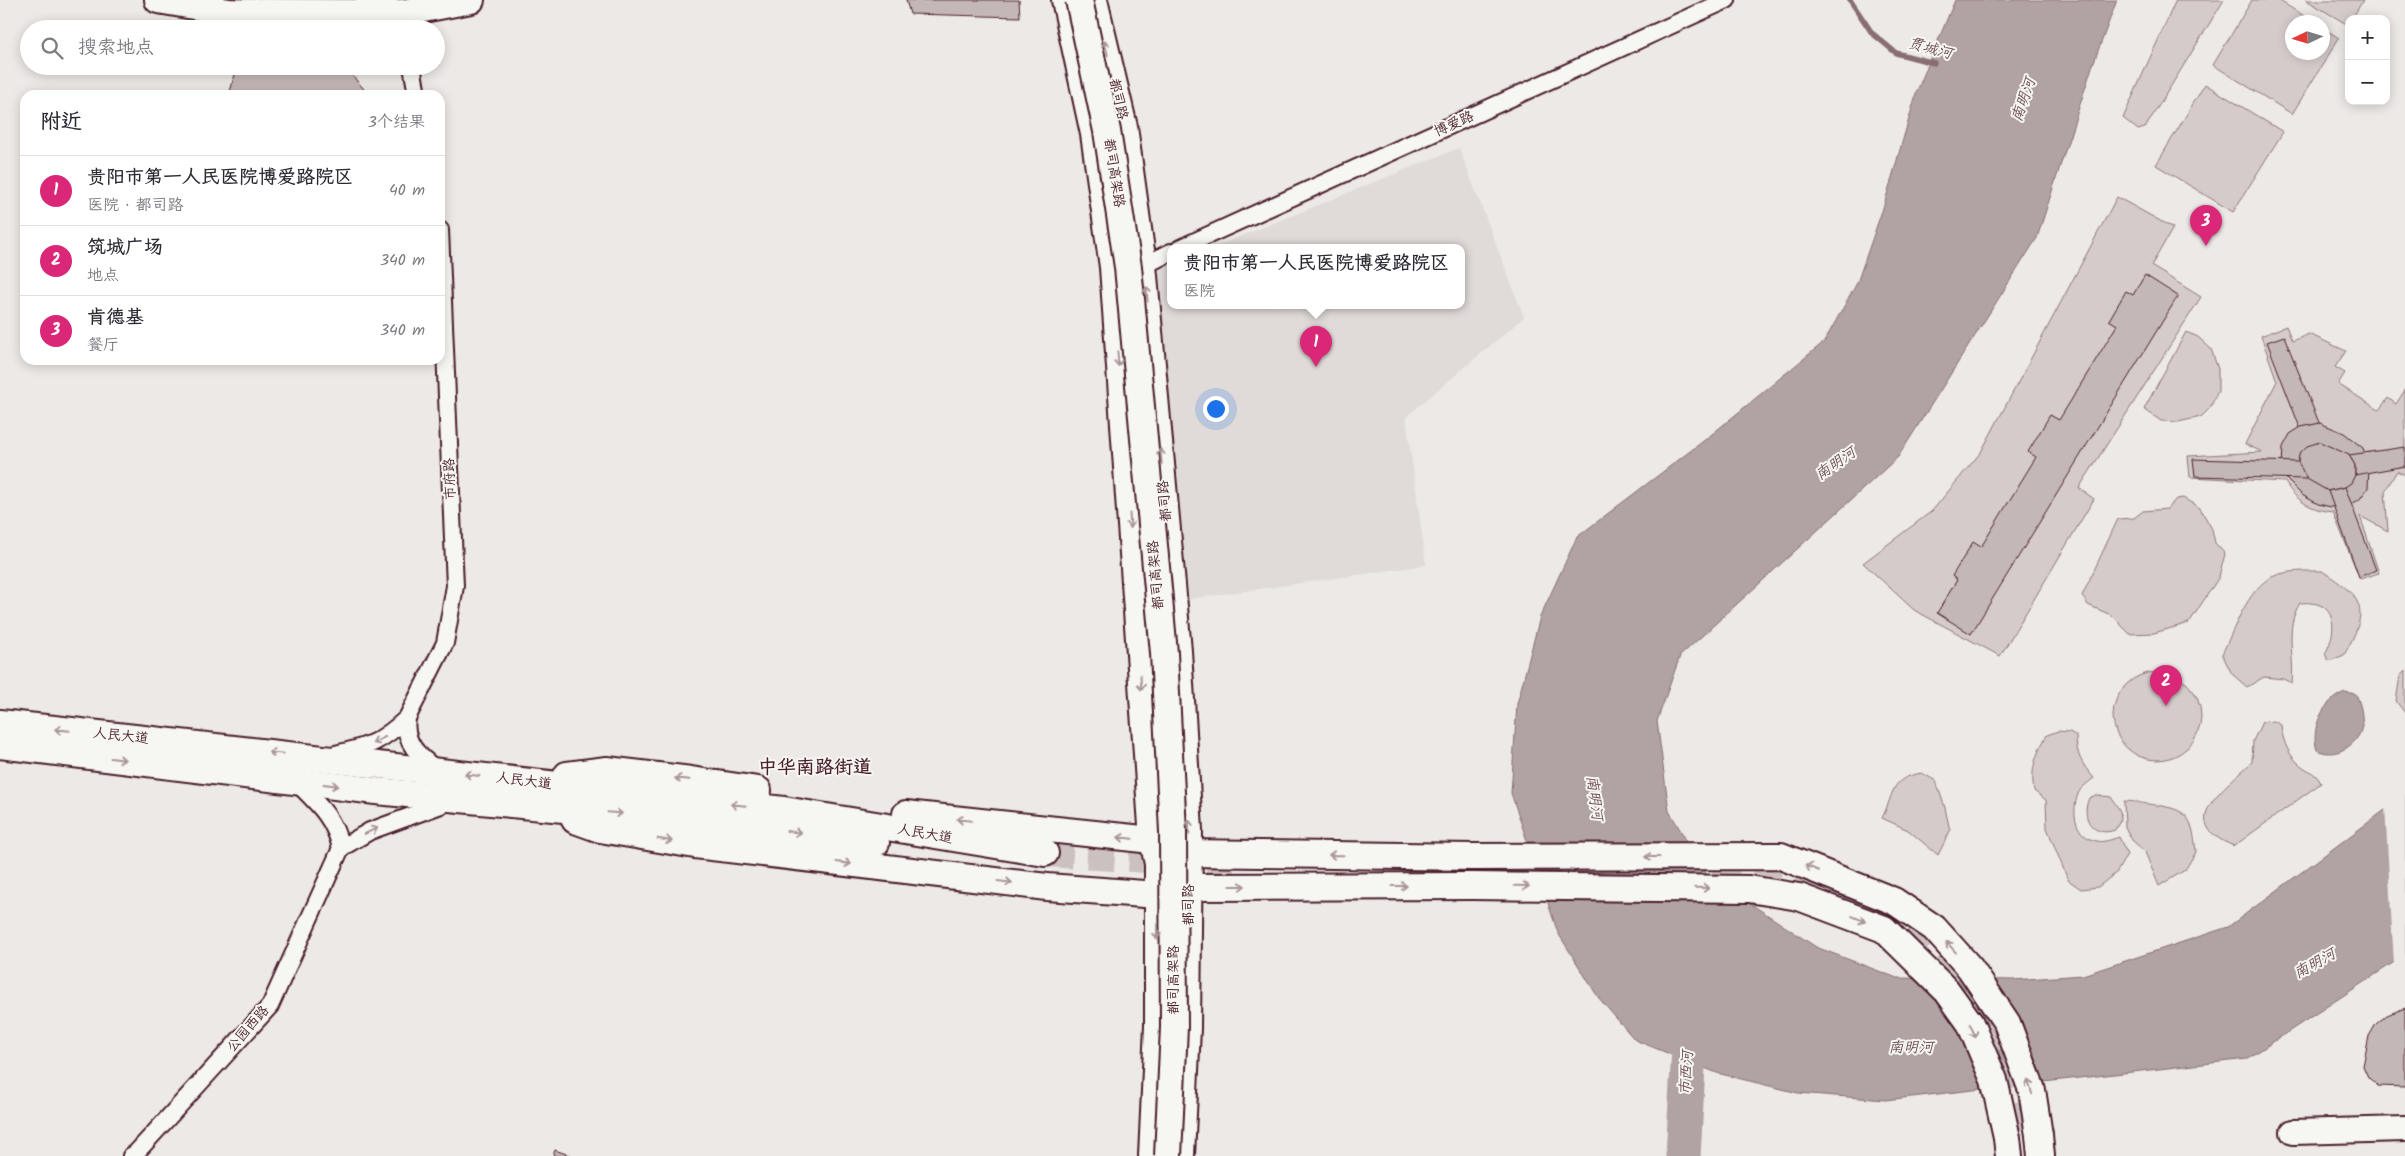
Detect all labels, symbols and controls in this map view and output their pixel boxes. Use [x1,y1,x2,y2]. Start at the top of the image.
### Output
north arrow [2285,15,2330,60]
map controls [2345,15,2390,105]
button: + [2345,15,2390,60]
search box [20,20,445,75]
water label: 贯城河 [1905,32,1958,67]
text: 搜索地点 [78,33,154,63]
icon: search [38,34,66,62]
one-way arrow [1101,40,1110,56]
button: − [2345,60,2390,105]
water label: 南明河 [2005,72,2044,125]
street label: 都司路 [1103,76,1133,122]
street label: 博爱路 [1430,105,1478,143]
text: 附近 [40,106,82,139]
text: 3个结果 [368,110,425,135]
street label: 都司高架路 [1098,137,1130,209]
text: 贵阳市第一人民医院博爱路院区 [87,163,353,193]
text: 1 [54,178,58,203]
text: 40 m [389,178,425,203]
text: 医院 · 都司路 [87,193,184,218]
pin: 3 [2190,205,2222,246]
text: 筑城广场 [87,233,163,263]
popup [1167,244,1465,309]
text: 2 [51,248,61,273]
text: 340 m [380,248,425,273]
text: 贵阳市第一人民医院博爱路院区 [1183,249,1449,279]
text: 地点 [87,263,119,288]
text: 医院 [1183,279,1215,304]
one-way arrow [1142,286,1151,302]
text: 肯德基 [87,303,144,333]
text: 3 [52,318,60,343]
text: 340 m [380,318,425,343]
pin: 1 [1300,326,1332,367]
text: 餐厅 [87,333,119,358]
one-way arrow [1114,351,1123,367]
your location [1203,396,1229,422]
water label: 南明河 [1811,440,1864,487]
one-way arrow [1156,448,1166,464]
street label: 市府路 [438,458,462,500]
street label: 都司路 [1152,479,1178,523]
one-way arrow [1125,513,1134,529]
street label: 都司高架路 [1142,539,1170,611]
pin: 2 [2150,665,2182,706]
one-way arrow [1136,675,1145,691]
street label: 人民大道 [92,722,150,750]
one-way arrow [54,725,70,735]
one-way arrow [372,735,387,745]
one-way arrow [268,748,284,758]
district label: 中华南路街道 [758,753,872,783]
one-way arrow [110,754,126,764]
street label: 人民大道 [495,767,553,795]
one-way arrow [464,770,480,780]
one-way arrow [674,774,690,783]
water label: 南明河 [1579,774,1609,825]
one-way arrow [323,780,339,790]
one-way arrow [730,800,746,810]
one-way arrow [607,808,623,818]
one-way arrow [956,815,972,825]
street label: 人民大道 [896,818,954,850]
one-way arrow [1185,820,1194,836]
one-way arrow [363,826,378,836]
one-way arrow [786,827,802,837]
one-way arrow [1118,833,1134,842]
one-way arrow [657,835,673,845]
one-way arrow [1329,850,1345,860]
one-way arrow [1644,852,1660,862]
one-way arrow [835,858,851,868]
one-way arrow [1805,863,1820,872]
one-way arrow [997,877,1013,887]
one-way arrow [1230,881,1246,891]
one-way arrow [1392,881,1408,891]
one-way arrow [1513,881,1529,891]
one-way arrow [1693,883,1709,893]
street label: 都司路 [1178,884,1200,926]
one-way arrow [1851,915,1867,924]
one-way arrow [1153,924,1162,940]
one-way arrow [1946,941,1957,954]
water label: 南明河 [2289,941,2343,985]
street label: 都司高架路 [1163,945,1185,1015]
street label: 公园西路 [221,1001,275,1057]
one-way arrow [1969,1023,1979,1038]
water label: 南明河 [1888,1036,1936,1060]
water label: 市西河 [1674,1047,1700,1096]
one-way arrow [2025,1080,2035,1096]

